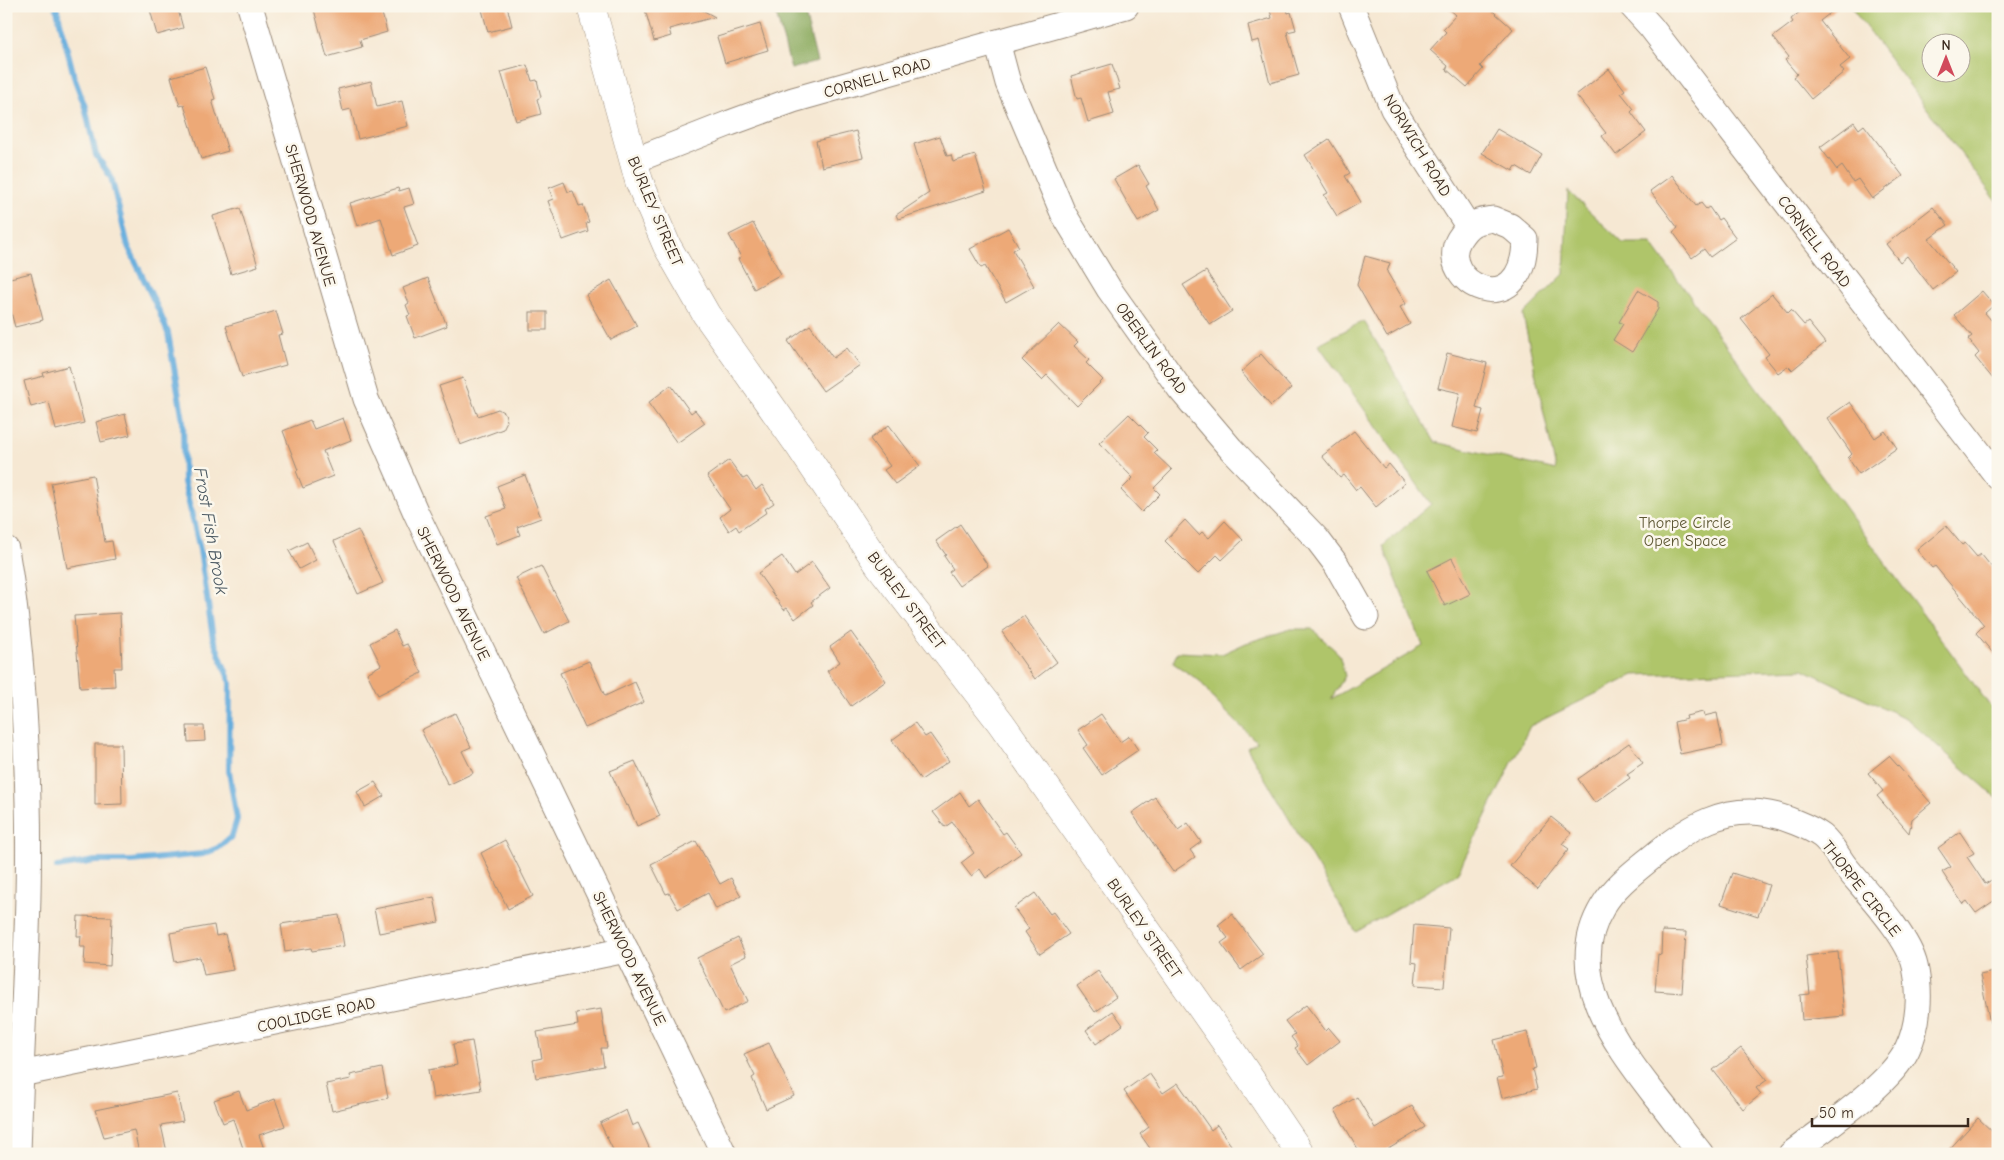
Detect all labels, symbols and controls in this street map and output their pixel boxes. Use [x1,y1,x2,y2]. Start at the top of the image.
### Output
north arrow [1922,32,1972,82]
text: N [1941,37,1951,54]
street label: CORNELL ROAD [822,54,933,102]
street label: NORWICH ROAD [1380,91,1455,200]
street label: SHERWOOD AVENUE [281,142,339,289]
street label: BURLEY STREET [624,154,687,270]
street label: CORNELL ROAD [1774,192,1855,291]
street label: OBERLIN ROAD [1112,299,1190,398]
water label: Frost Fish Brook [189,466,232,597]
park label: Thorpe Circle Open Space [1639,514,1731,550]
street label: SHERWOOD AVENUE [413,523,494,664]
street label: BURLEY STREET [864,548,949,653]
street label: THORPE CIRCLE [1818,837,1904,940]
street label: BURLEY STREET [1103,875,1186,982]
street label: SHERWOOD AVENUE [589,888,670,1029]
street label: COOLIDGE ROAD [255,994,377,1036]
scale bar [1812,1095,1968,1127]
text: 50 m [1819,1104,1854,1122]

